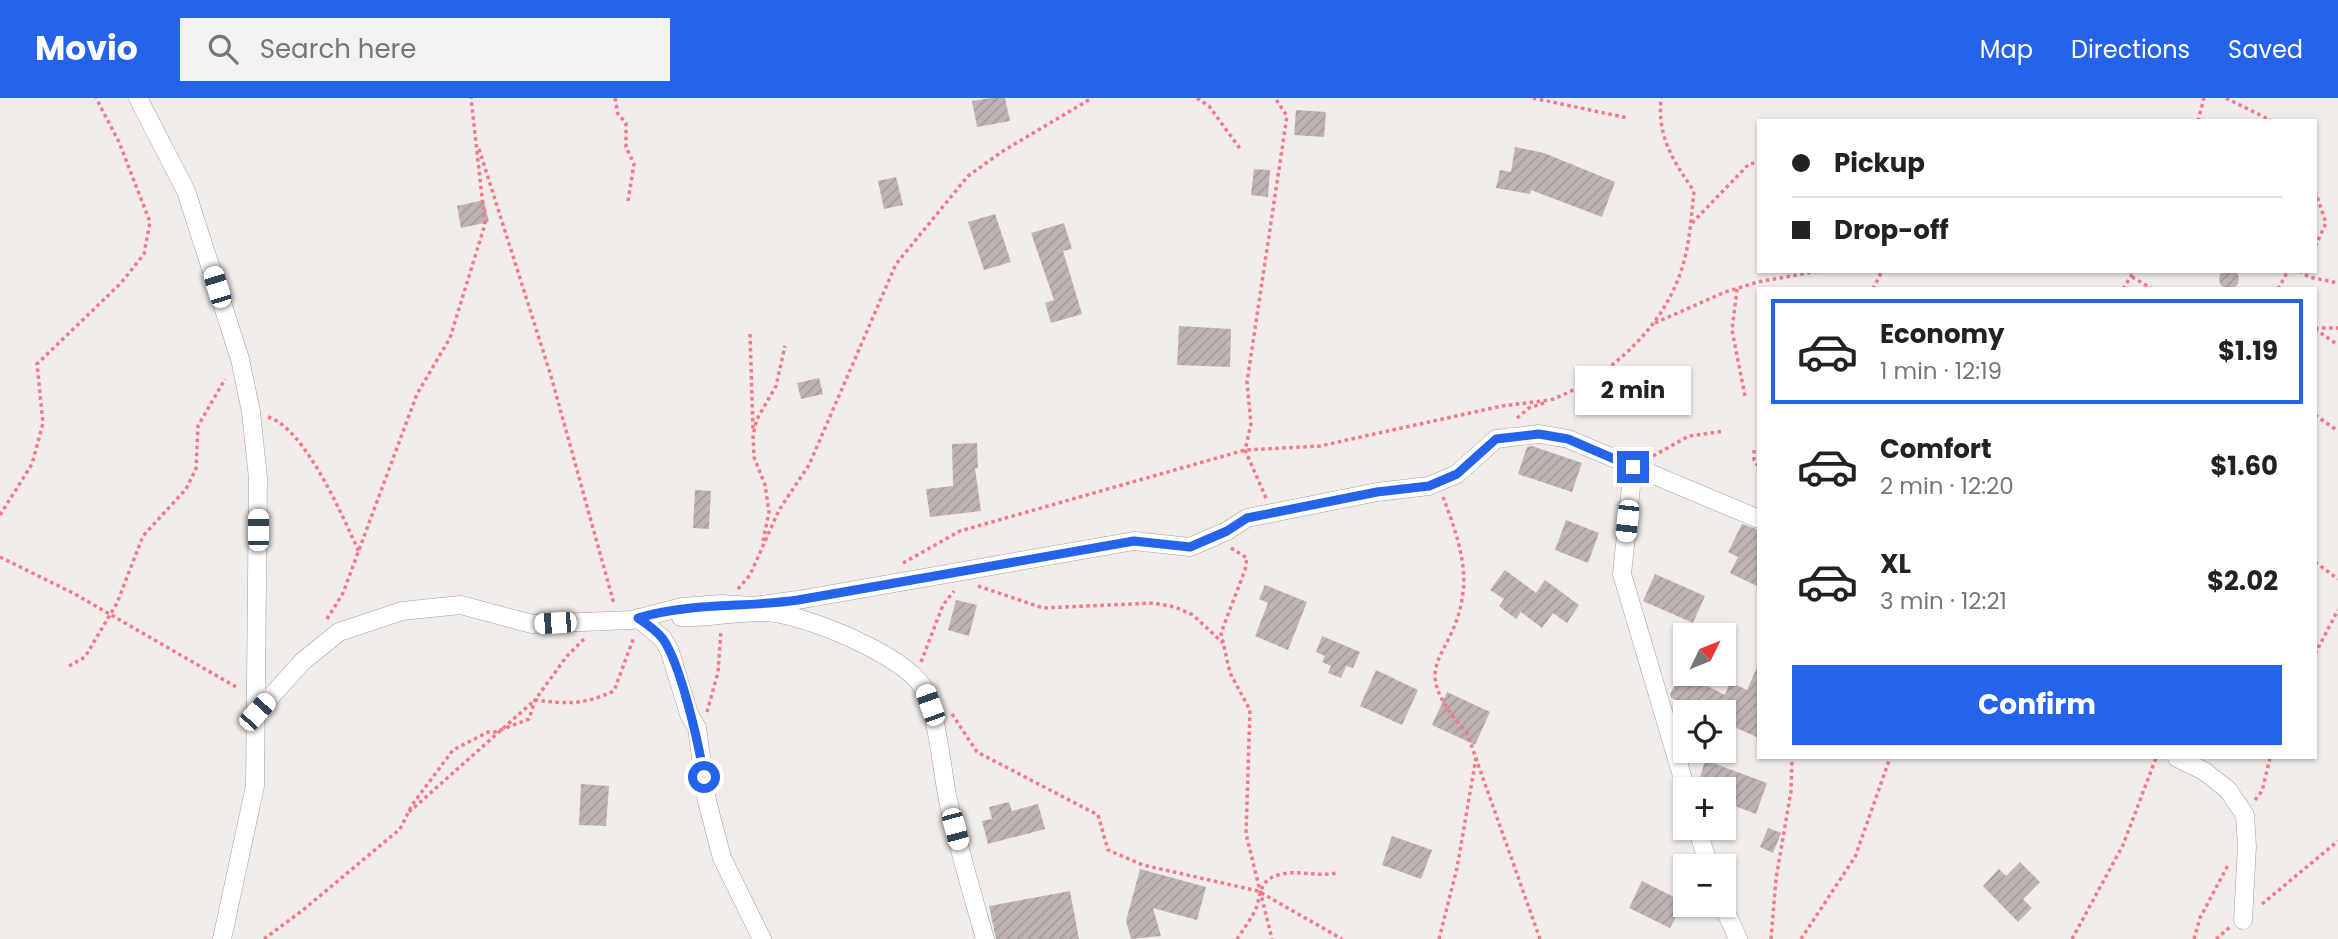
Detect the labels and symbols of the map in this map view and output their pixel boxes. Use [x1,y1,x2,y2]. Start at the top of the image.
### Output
car [201,264,234,310]
callout: 2 min [1575,366,1691,414]
route end [1617,451,1649,483]
car [1615,499,1640,543]
car [248,509,269,551]
car [534,611,577,635]
north arrow [1673,623,1736,686]
car [913,682,948,728]
car [236,689,279,735]
route start [688,761,720,793]
car [940,806,971,852]

